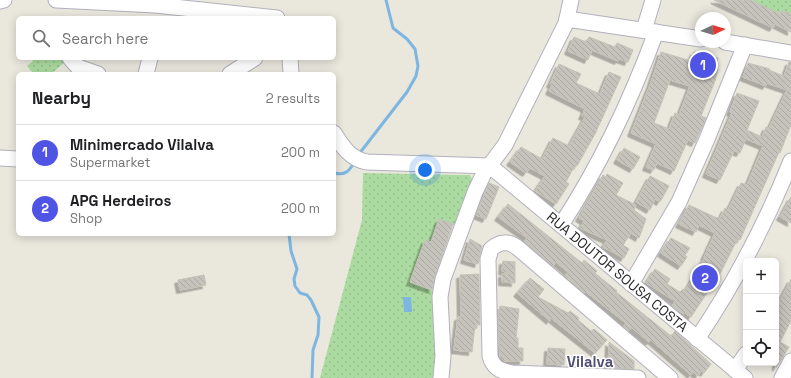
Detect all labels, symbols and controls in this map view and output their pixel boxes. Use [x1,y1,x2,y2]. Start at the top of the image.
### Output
north arrow [695,12,731,48]
search box [16,16,336,60]
icon: search [30,27,52,49]
text: Search here [62,29,148,48]
pin: 1 [690,50,716,80]
text: Nearby [32,87,91,109]
text: 2 results [266,90,320,107]
text: Minimercado Vilalva [70,135,214,154]
text: 1 [42,144,48,161]
text: 200 m [281,144,320,161]
text: Supermarket [70,154,151,171]
your location [415,160,435,180]
text: APG Herdeiros [70,191,171,210]
text: 2 [41,200,49,217]
text: 200 m [281,200,320,217]
street label: RUA DOUTOR SOUSA COSTA [543,208,692,336]
text: Shop [70,210,102,227]
map controls [743,258,779,366]
button: + [743,258,779,294]
pin: 2 [692,263,718,293]
button: − [743,294,779,330]
button: locate [743,330,779,366]
district label: Vilalva [567,352,614,371]

